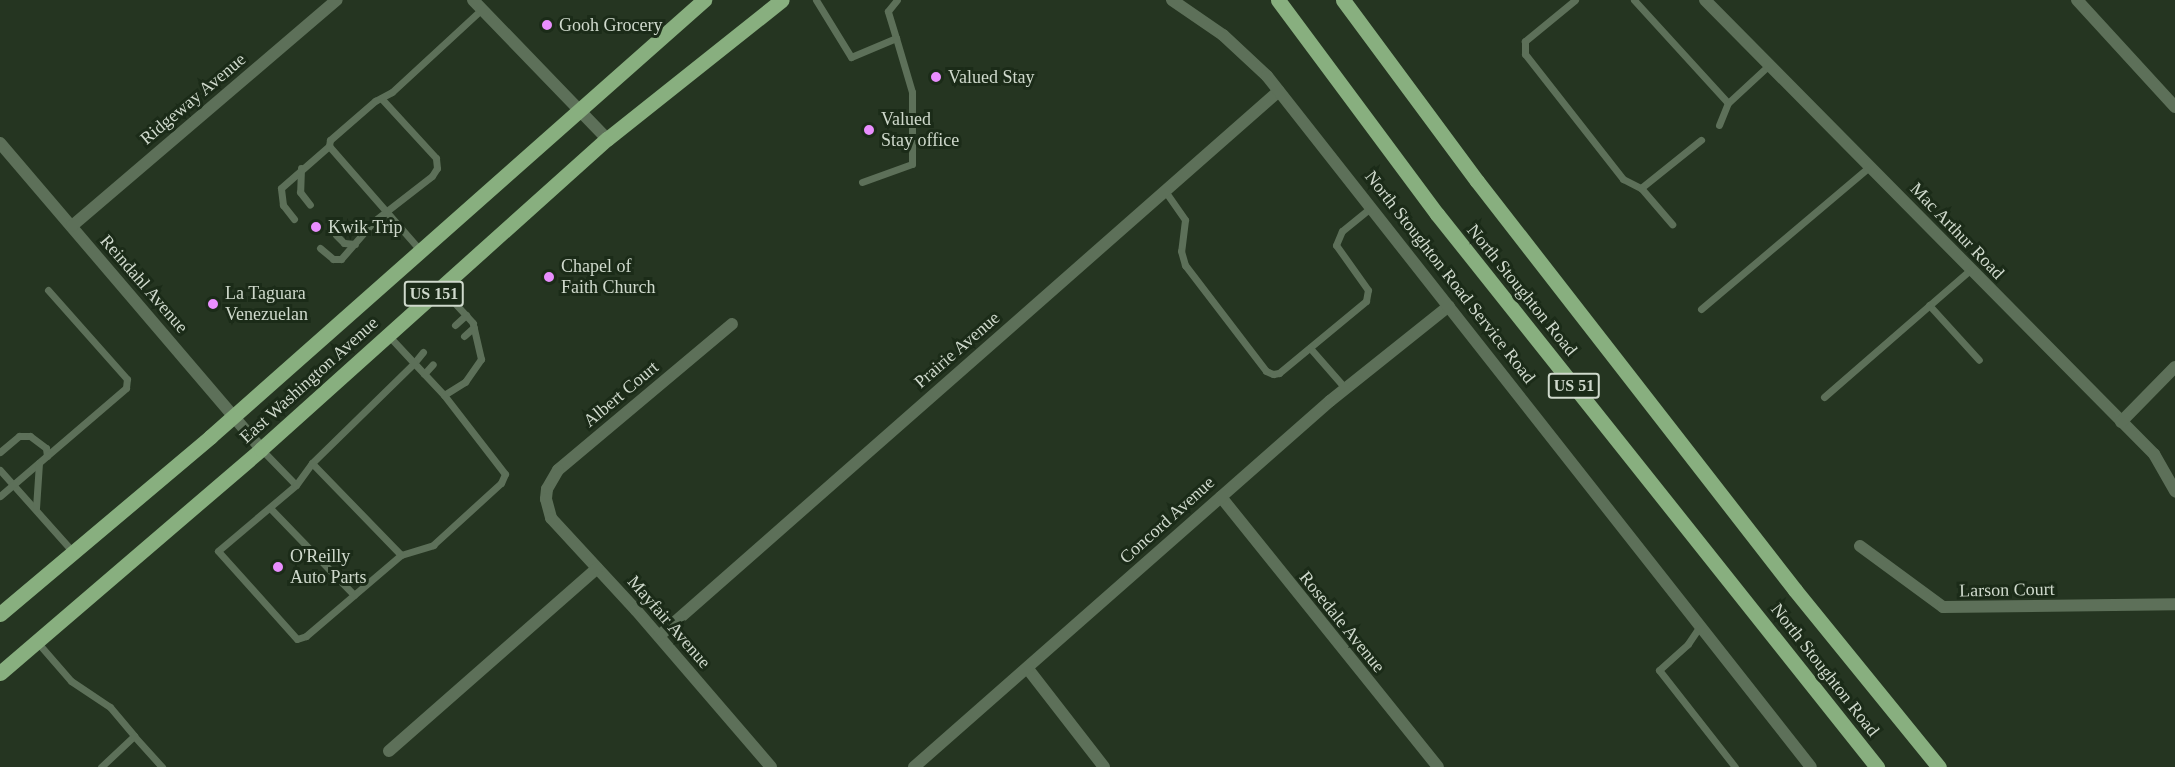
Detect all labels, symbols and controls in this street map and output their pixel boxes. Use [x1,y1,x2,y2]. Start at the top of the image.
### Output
place label: Gooh Grocery [559,14,662,36]
marker: Gooh Grocery [540,18,554,32]
street label: Ridgeway Avenue [135,48,251,150]
place label: Valued Stay [948,66,1034,88]
marker: Valued Stay [929,70,943,84]
place label: Valued Stay office [881,109,959,152]
marker: Valued Stay office [862,123,876,137]
street label: North Stoughton Road Service Road [1360,166,1540,388]
street label: Mac Arthur Road [1905,178,2009,284]
place label: Kwik Trip [328,216,403,238]
marker: Kwik Trip [309,220,323,234]
street label: North Stoughton Road [1462,220,1582,360]
street label: Reindahl Avenue [95,230,193,338]
place label: Chapel of Faith Church [561,256,655,298]
marker: Chapel of Faith Church [542,270,556,284]
road number: US 151 [402,281,466,307]
place label: La Taguara Venezuelan [225,283,308,326]
marker: La Taguara Venezuelan [206,297,220,311]
street label: Prairie Avenue [909,307,1005,393]
street label: East Washington Avenue [235,312,383,448]
street label: Albert Court [579,356,663,432]
road number: US 51 [1547,373,1601,399]
street label: Concord Avenue [1115,471,1219,569]
place label: O'Reilly Auto Parts [290,546,366,588]
marker: O'Reilly Auto Parts [271,560,285,574]
street label: Rosedale Avenue [1294,567,1390,677]
street label: Mayfair Avenue [622,571,716,673]
street label: Larson Court [1959,578,2055,602]
street label: North Stoughton Road [1766,599,1884,741]

